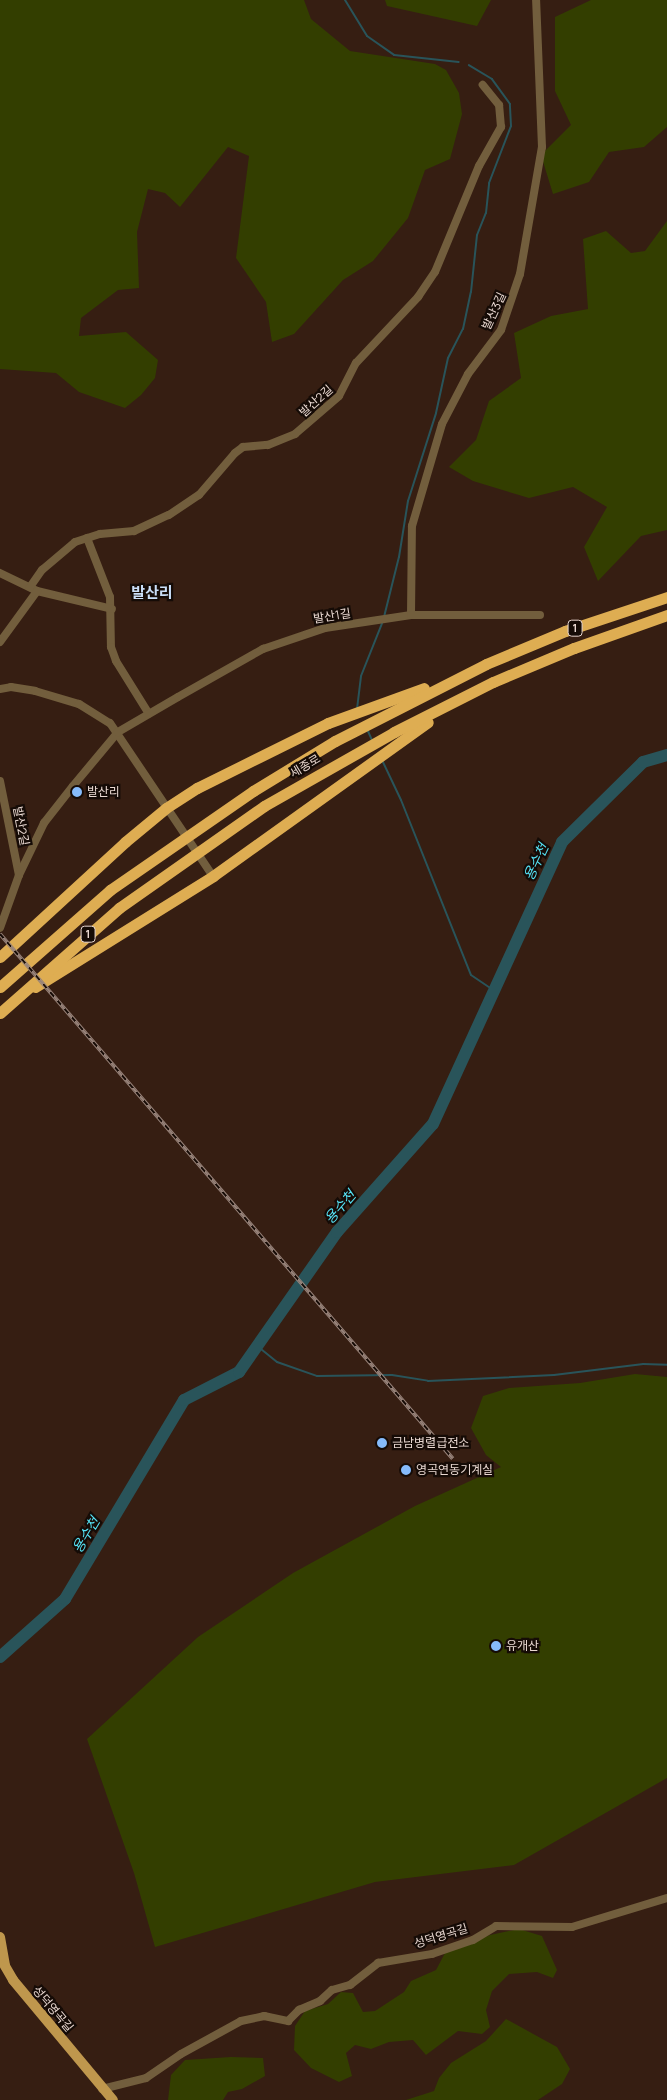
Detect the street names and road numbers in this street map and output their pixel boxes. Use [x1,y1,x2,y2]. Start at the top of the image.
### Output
street label: 발산3길 [479,290,509,332]
street label: 발산2길 [296,382,336,420]
street label: 발산1길 [312,606,352,626]
road number: 1 [568,620,582,636]
street label: 세종로 [287,751,323,781]
street label: 발산2길 [10,805,32,847]
road number: 1 [80,926,96,942]
street label: 성덕영곡길 [413,1921,469,1951]
street label: 성덕영곡길 [30,1983,76,2035]

